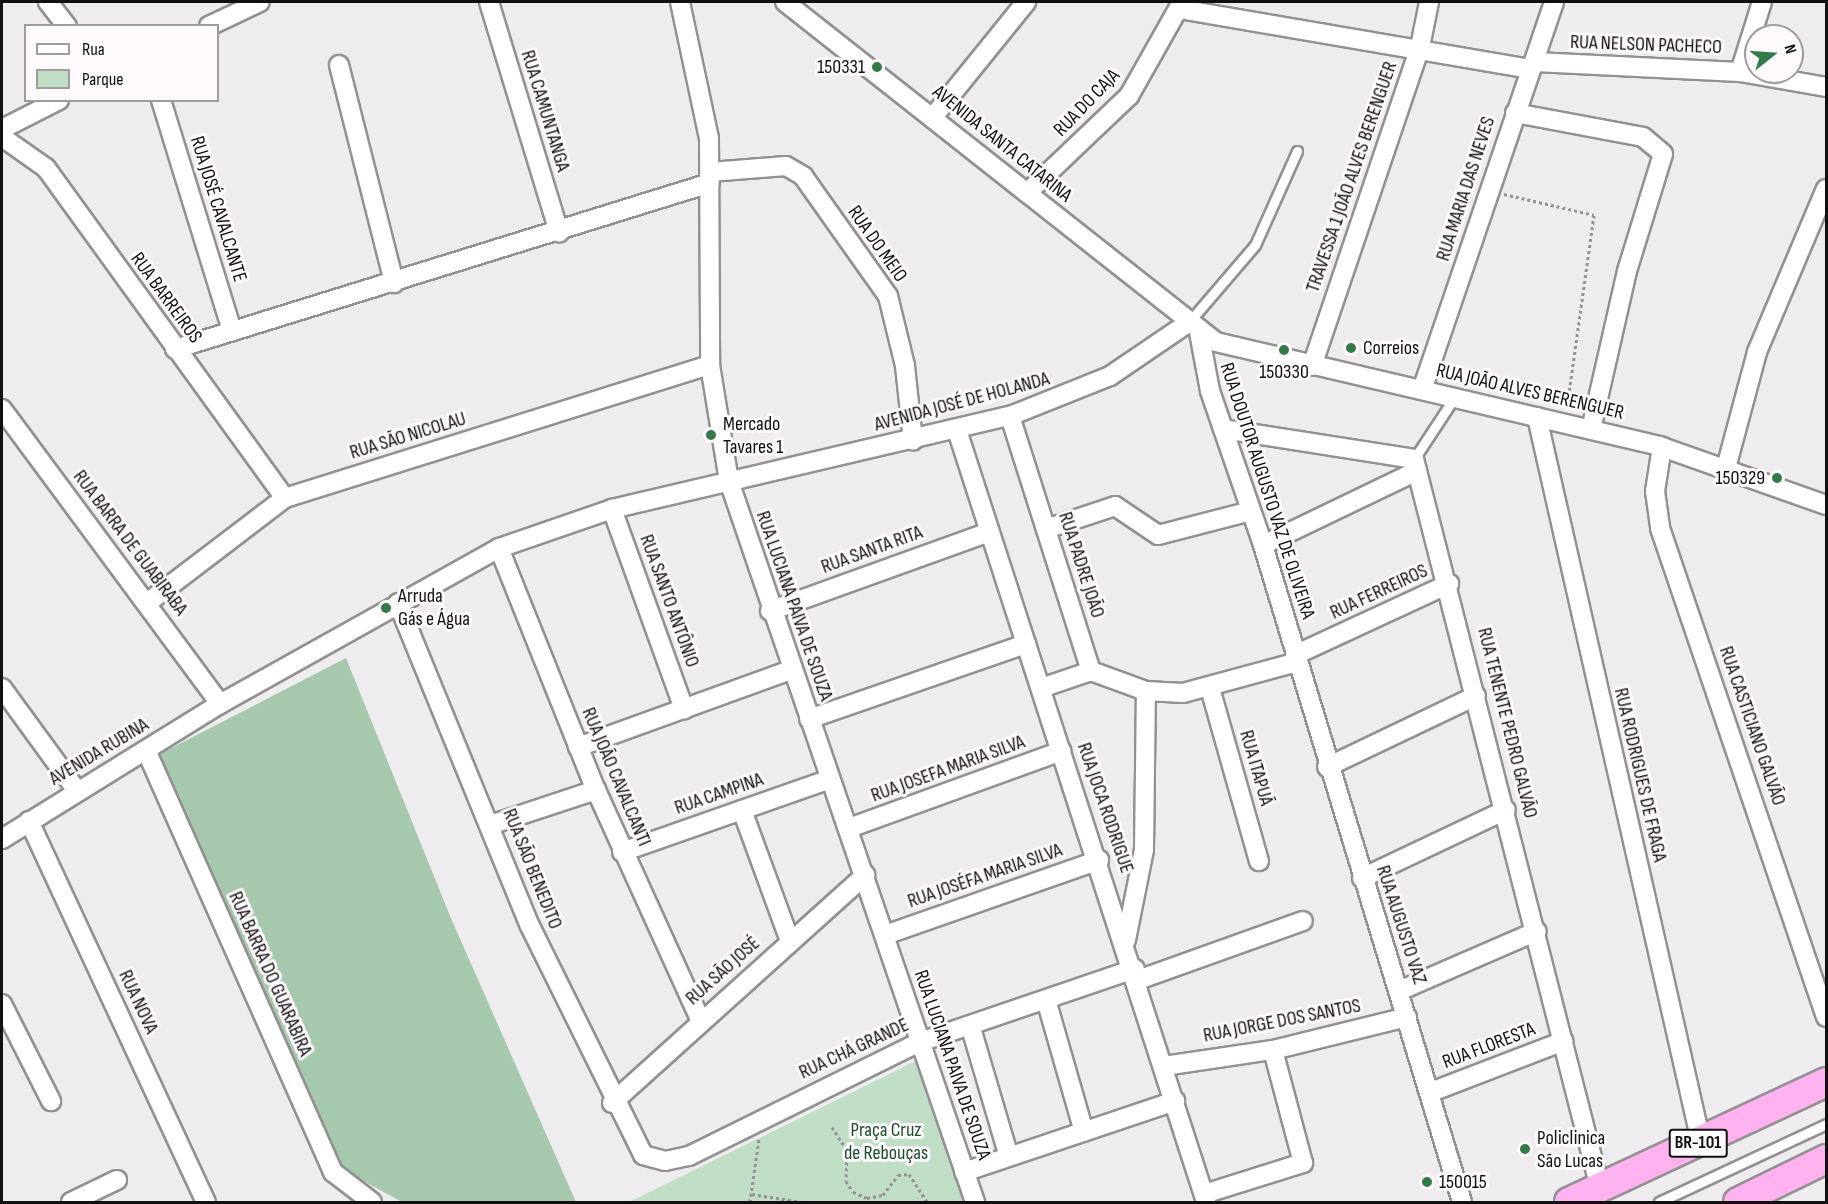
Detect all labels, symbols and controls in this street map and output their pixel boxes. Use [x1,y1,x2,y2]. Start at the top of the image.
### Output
legend [24,24,219,102]
north arrow [1744,24,1804,84]
street label: RUA NELSON PACHECO [1570,30,1722,60]
text: Rua [82,39,105,60]
text: N [1779,42,1800,56]
street label: RUA CAMUNTANGA [515,47,575,175]
place label: 150331 [817,55,865,79]
street label: TRAVESSA 1 JOÃO ALVES BERENGUER [1301,58,1403,296]
marker: 150331 [870,60,884,74]
street label: RUA DO CAJA [1049,64,1125,142]
text: Parque [82,69,123,90]
street label: AVENIDA SANTA CATARINA [927,80,1077,208]
street label: RUA MARIA DAS NEVES [1431,114,1501,264]
street label: RUA JOSÉ CAVALCANTE [184,133,252,285]
street label: RUA DO MEIO [842,201,912,287]
street label: RUA BARREIROS [125,248,207,348]
place label: Correios [1363,336,1419,360]
marker: Correios [1344,341,1358,355]
marker: 150330 [1277,343,1291,357]
street label: RUA JOÃO ALVES BERENGUER [1434,359,1626,425]
street label: RUA DOUTOR AUGUSTO VAZ DE OLIVEIRA [1214,360,1320,622]
place label: 150330 [1259,360,1309,384]
street label: AVENIDA JOSÉ DE HOLANDA [872,367,1052,437]
street label: RUA SÃO NICOLAU [347,407,469,465]
place label: Mercado Tavares 1 [723,412,783,459]
marker: Mercado Tavares 1 [704,428,718,442]
street label: RUA BARRA DE GUABIRABA [68,466,192,620]
place label: 150329 [1716,466,1765,490]
marker: 150329 [1770,471,1784,485]
street label: RUA LUCIANA PAIVA DE SOUZA [750,508,838,704]
street label: RUA PADRE JOÃO [1053,509,1109,621]
street label: RUA SANTA RITA [818,521,926,579]
street label: RUA SANTO ANTÔNIO [634,531,704,671]
street label: RUA FERREIROS [1326,559,1432,625]
place label: Arruda Gás e Água [398,584,470,631]
marker: Arruda Gás e Água [379,601,393,615]
street label: RUA TENENTE PEDRO GALVÃO [1472,625,1542,821]
street label: RUA CASTICIANO GALVÃO [1714,643,1790,809]
street label: RUA RODRIGUES DE FRAGA [1608,686,1672,864]
street label: RUA JOÃO CAVALCANTI [576,704,656,850]
street label: AVENIDA RUBINA [45,713,153,791]
street label: RUA ITAPUÃ [1234,728,1278,808]
street label: RUA JOSEFA MARIA SILVA [868,730,1028,808]
street label: RUA JOCA RODRIGUE [1071,740,1139,876]
street label: RUA CAMPINA [672,768,766,820]
street label: RUA SÃO BENEDITO [497,805,567,933]
street label: RUA JOSÉFA MARIA SILVA [905,838,1065,914]
street label: RUA AUGUSTO VAZ [1370,862,1432,988]
street label: RUA BARRA DO GUARABIRA [223,888,317,1060]
street label: RUA SÃO JOSÉ [681,932,765,1010]
street label: RUA NOVA [113,966,163,1038]
street label: RUA LUCIANA PAIVA DE SOUZA [908,967,996,1163]
street label: RUA JORGE DOS SANTOS [1201,994,1363,1048]
street label: RUA CHÁ GRANDE [795,1013,913,1085]
street label: RUA FLORESTA [1439,1017,1539,1075]
park label: Praça Cruz de Rebouças [844,1119,928,1166]
place label: Policlinica São Lucas [1537,1126,1605,1173]
road number: BR-101 [1668,1128,1728,1158]
marker: Policlinica São Lucas [1518,1142,1532,1156]
place label: 150015 [1439,1170,1487,1194]
marker: 150015 [1420,1175,1434,1189]

